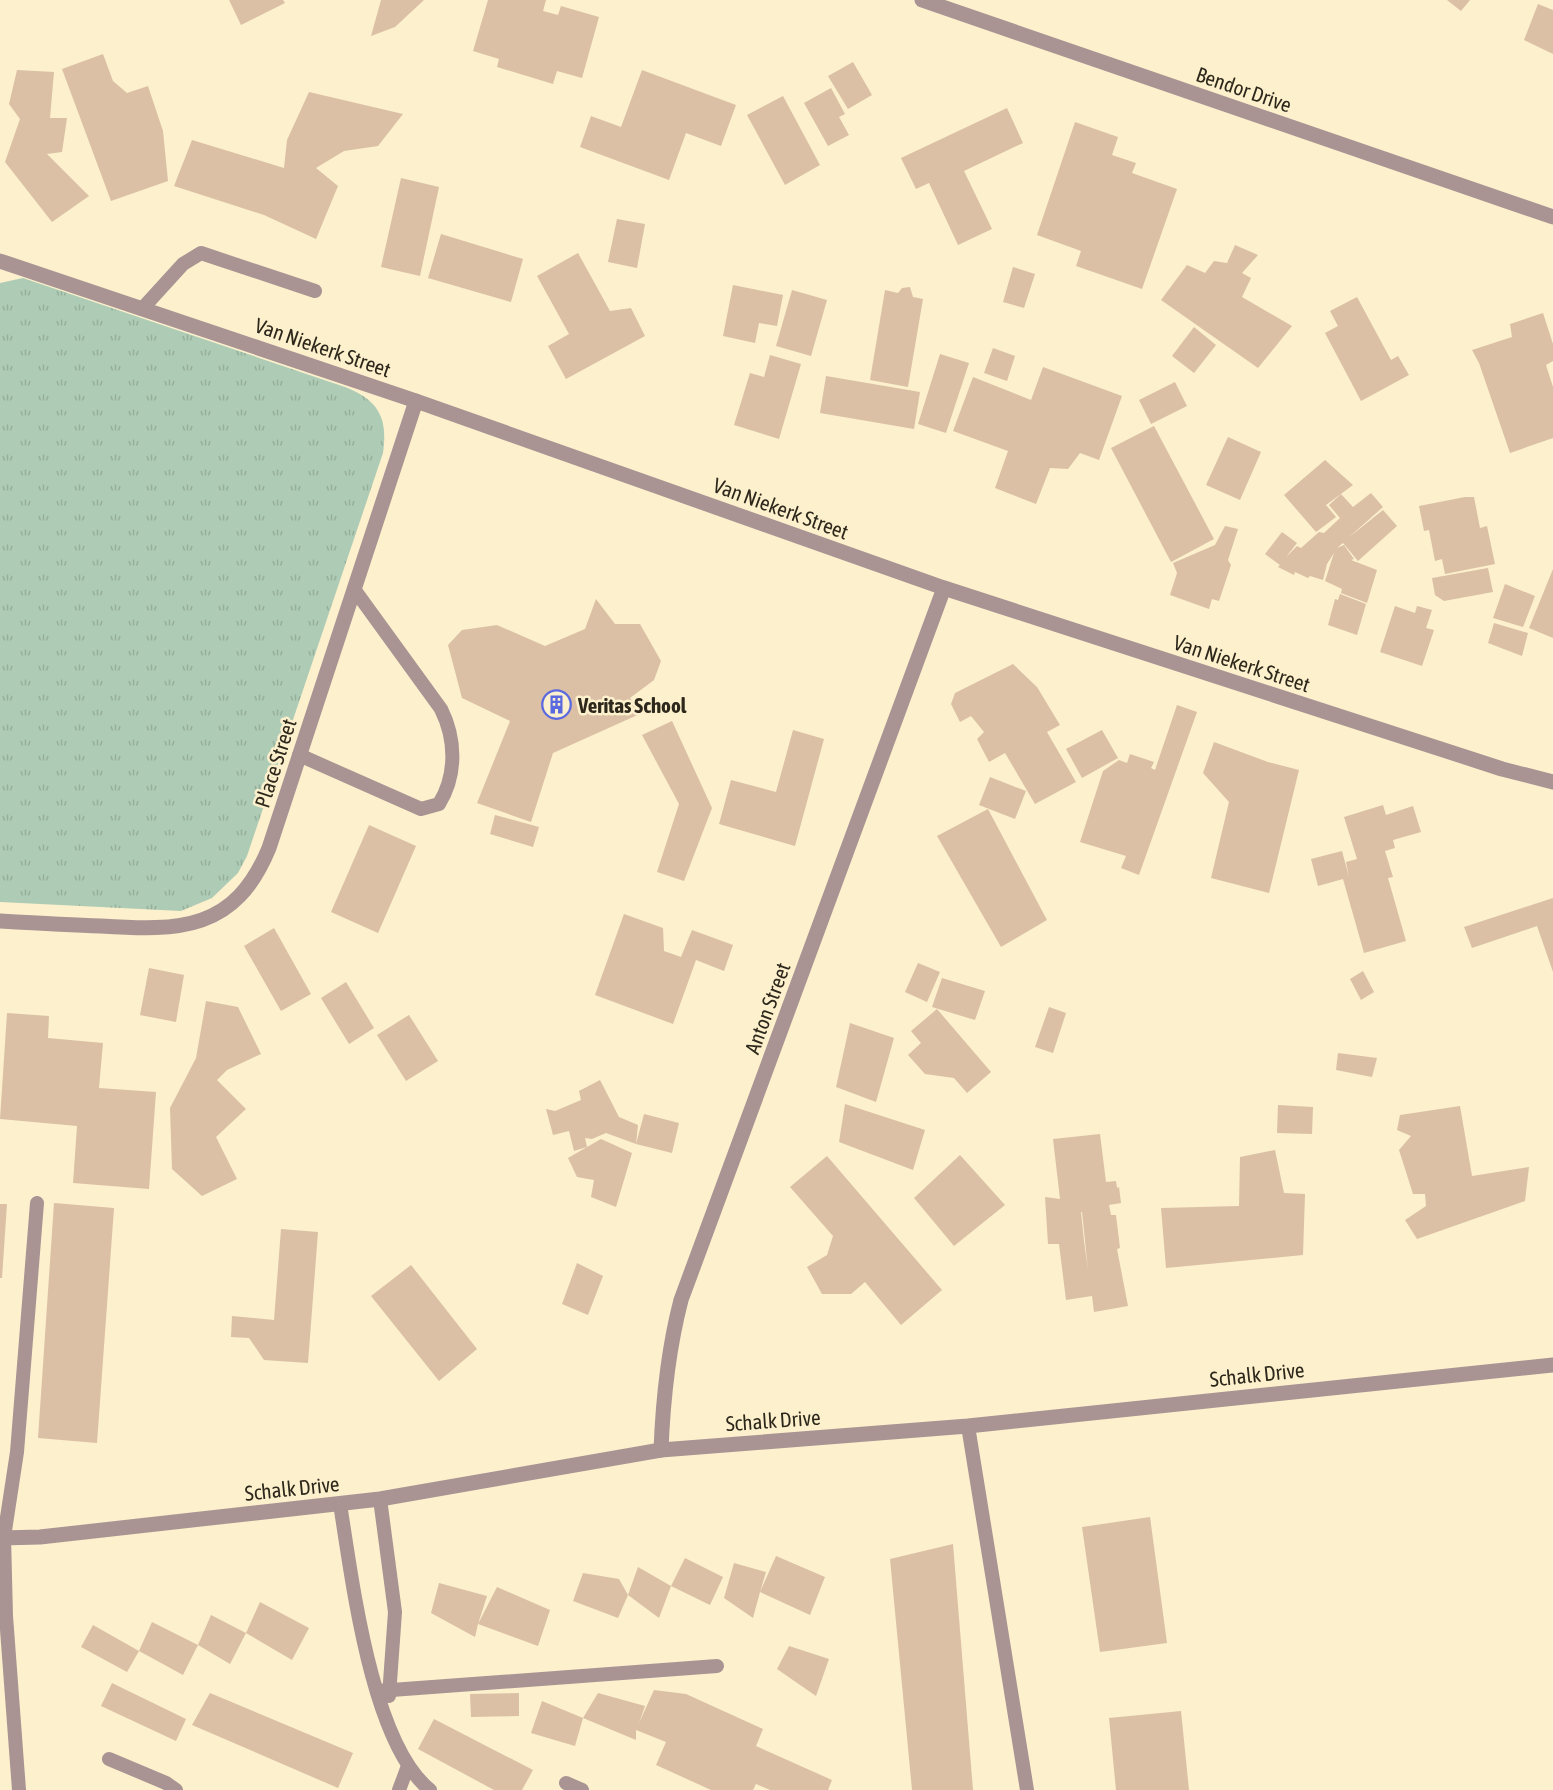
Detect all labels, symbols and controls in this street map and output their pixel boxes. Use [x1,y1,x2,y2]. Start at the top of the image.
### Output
street label: Bendor Drive [1193,61,1295,117]
street label: Van Niekerk Street [252,313,394,381]
street label: Van Niekerk Street [710,472,852,544]
street label: Van Niekerk Street [1171,630,1313,696]
building icon: Veritas School [541,689,573,721]
place label: Veritas School [577,693,687,717]
street label: Place Street [249,716,301,810]
street label: Anton Street [739,959,795,1057]
street label: Schalk Drive [1209,1357,1305,1391]
street label: Schalk Drive [725,1405,821,1435]
street label: Schalk Drive [244,1471,340,1505]

